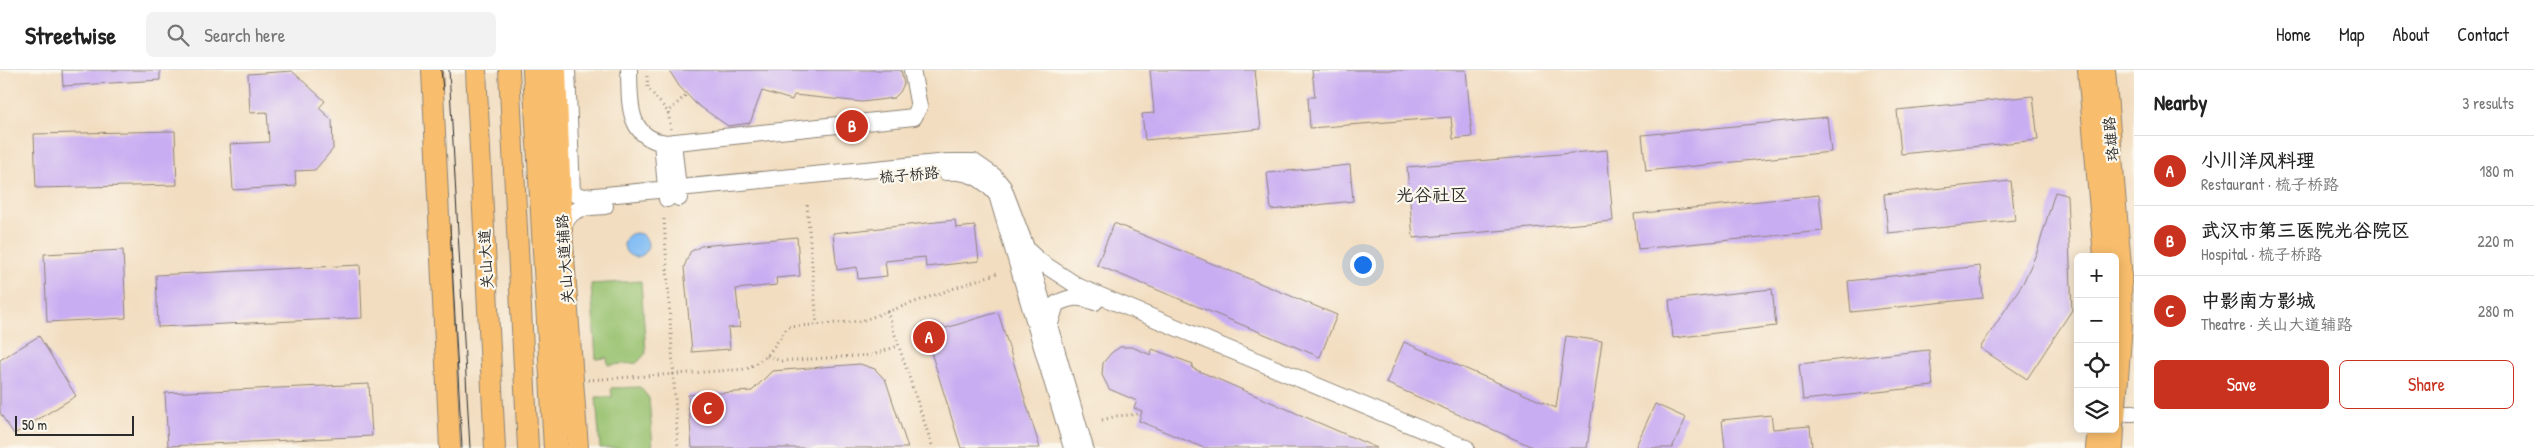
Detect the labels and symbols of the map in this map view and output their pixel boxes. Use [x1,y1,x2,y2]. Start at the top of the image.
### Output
pin: B [836,107,868,145]
street label: 珞雄路 [2098,116,2123,162]
street label: 梳子桥路 [878,161,940,188]
district label: 光谷社区 [1396,182,1468,207]
street label: 关山大道辅路 [551,213,578,305]
street label: 关山大道 [473,229,498,290]
your location [1350,252,1376,278]
pin: A [913,318,945,356]
pin: C [692,389,724,427]
scale bar [15,413,134,436]

